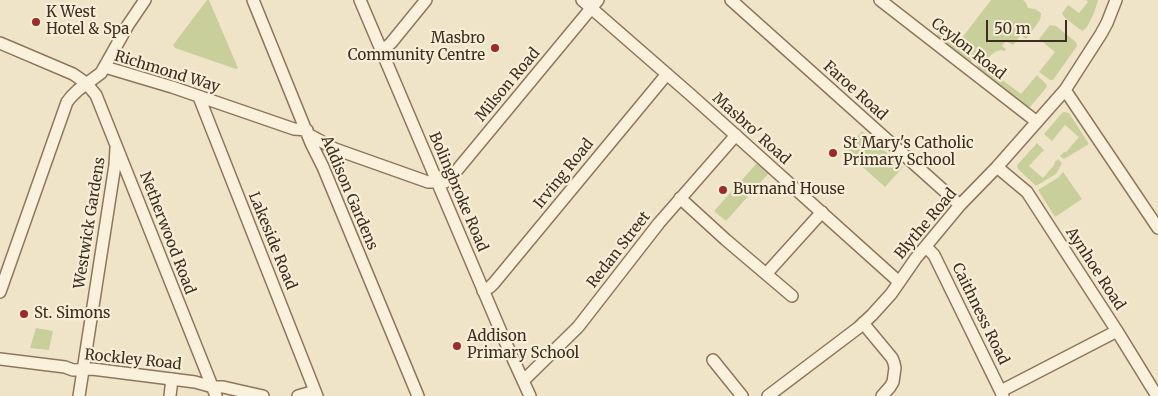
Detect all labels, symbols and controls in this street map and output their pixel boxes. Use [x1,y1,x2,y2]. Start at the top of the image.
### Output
place label: K West Hotel & Spa [46,4,129,39]
scale bar [988,10,1069,42]
street label: Ceylon Road [927,14,1009,84]
marker: K West Hotel & Spa [30,16,42,28]
text: 50 m [994,19,1031,38]
place label: Masbro Community Centre [348,30,485,65]
marker: Masbro Community Centre [489,42,501,54]
street label: Milson Road [472,45,544,125]
street label: Richmond Way [112,47,222,97]
street label: Faroe Road [819,58,891,124]
street label: Masbro' Road [709,89,793,169]
street label: Bolingbroke Road [425,129,491,255]
street label: Addison Gardens [317,133,381,253]
street label: Irving Road [530,135,598,213]
place label: St Mary's Catholic Primary School [843,135,974,170]
marker: St Mary's Catholic Primary School [827,147,839,159]
street label: Westwick Gardens [71,156,109,290]
street label: Netherwood Road [135,169,199,297]
place label: Burnand House [733,181,845,199]
marker: Burnand House [717,184,729,196]
street label: Blythe Road [891,185,961,263]
street label: Lakeside Road [244,189,300,293]
street label: Redan Street [584,208,654,292]
street label: Aynhoe Road [1062,224,1128,314]
street label: Caithness Road [948,260,1012,368]
place label: St. Simons [34,305,110,323]
marker: St. Simons [18,308,30,320]
place label: Addison Primary School [467,328,579,363]
marker: Addison Primary School [451,340,463,352]
street label: Rockley Road [84,346,182,374]

